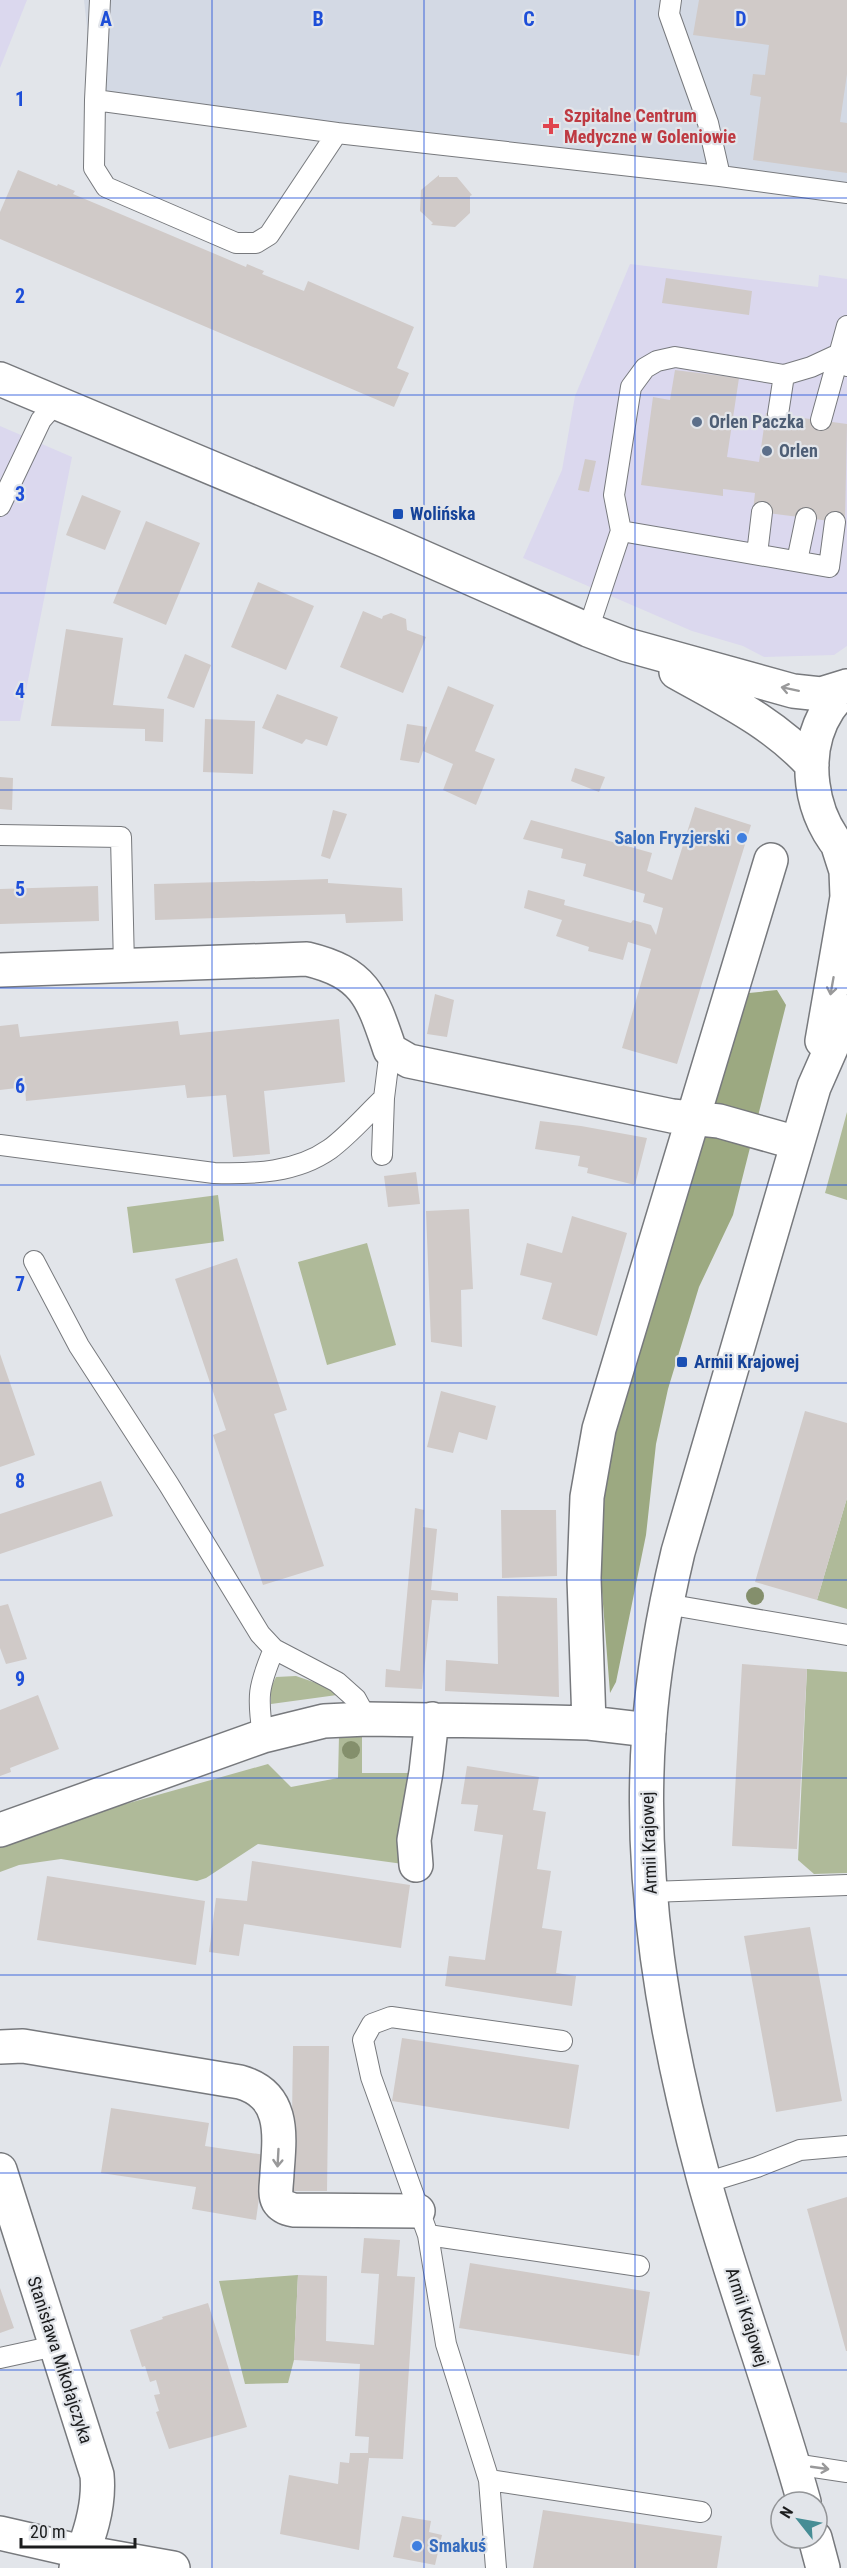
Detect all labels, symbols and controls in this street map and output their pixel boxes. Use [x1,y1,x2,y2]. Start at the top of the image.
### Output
text: A [100,7,112,31]
text: B [312,7,324,31]
text: C [523,7,535,31]
text: D [735,7,747,31]
text: 1 [15,87,25,111]
place label: Szpitalne Centrum Medyczne w Goleniowie [564,105,737,147]
marker: Szpitalne Centrum Medyczne w Goleniowie [542,117,560,135]
text: 2 [15,284,25,308]
place label: Orlen Paczka [709,411,804,432]
marker: Orlen Paczka [690,415,704,429]
place label: Orlen [779,440,818,461]
marker: Orlen [760,444,774,458]
text: 3 [15,482,25,506]
place label: Wolińska [410,503,475,524]
marker: Wolińska [391,507,405,521]
text: 4 [15,679,25,703]
one-way arrow [781,683,800,695]
place label: Salon Fryzjerski [614,827,730,848]
marker: Salon Fryzjerski [735,831,749,845]
text: 5 [15,877,25,901]
one-way arrow [826,976,837,996]
text: 6 [15,1074,25,1098]
text: 7 [15,1272,25,1296]
place label: Armii Krajowej [694,1351,799,1372]
marker: Armii Krajowej [675,1355,689,1369]
text: 8 [15,1469,25,1493]
text: 9 [15,1667,25,1691]
street label: Armii Krajowej [636,1791,661,1895]
one-way arrow [272,2148,283,2168]
street label: Armii Krajowej [722,2265,773,2369]
street label: Stanisława Mikołajczyka [24,2274,97,2446]
one-way arrow [810,2462,830,2473]
north arrow [769,2490,829,2550]
text: N [776,2503,797,2522]
scale bar [21,2511,135,2549]
text: 20 m [30,2521,65,2542]
place label: Smakuś [429,2535,486,2556]
marker: Smakuś [410,2539,424,2553]

